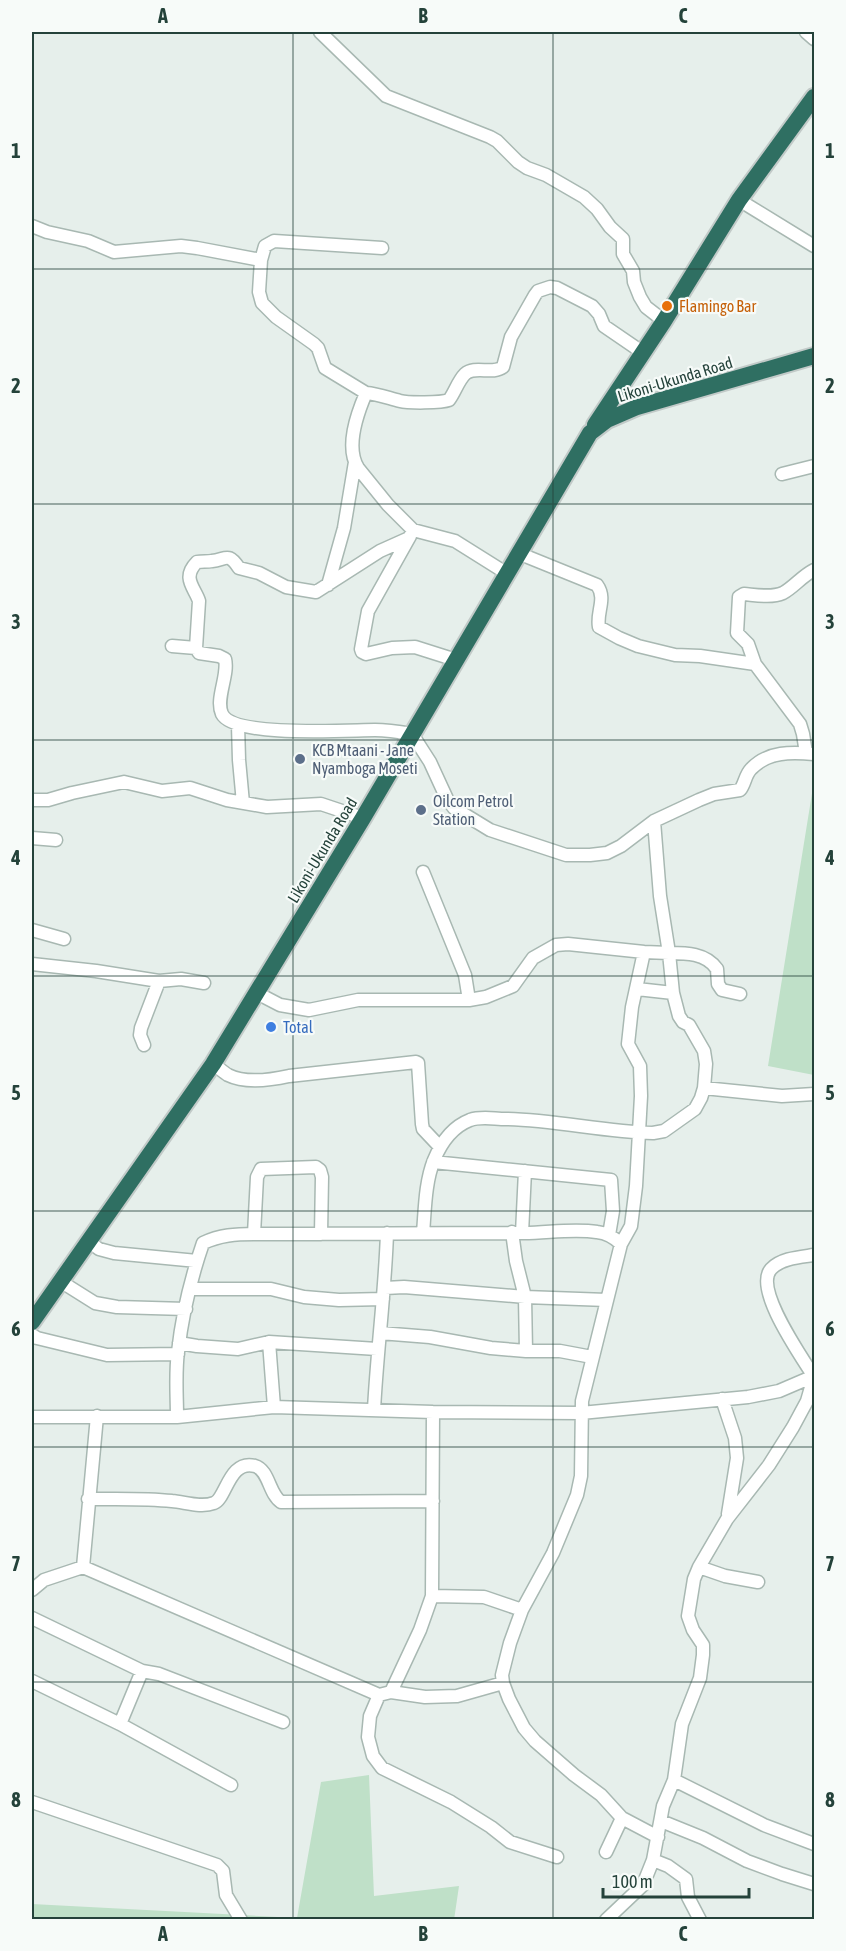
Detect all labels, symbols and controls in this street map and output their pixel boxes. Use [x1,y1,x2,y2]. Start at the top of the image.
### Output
text: A [157,4,168,27]
text: B [418,4,428,27]
text: C [679,4,688,27]
text: 1 [11,139,21,162]
text: 1 [825,139,835,162]
place label: Flamingo Bar [679,297,756,316]
marker: Flamingo Bar [660,299,674,313]
street label: Likoni-Ukunda Road [615,353,735,405]
text: 2 [11,374,21,397]
text: 2 [825,374,835,397]
text: 3 [11,610,21,633]
text: 3 [825,610,835,633]
place label: KCB Mtaani - Jane Nyamboga Moseti [312,741,418,778]
marker: KCB Mtaani - Jane Nyamboga Moseti [293,752,307,766]
place label: Oilcom Petrol Station [433,792,514,828]
street label: Likoni-Ukunda Road [284,794,360,906]
marker: Oilcom Petrol Station [414,803,428,817]
text: 4 [10,846,21,869]
text: 4 [824,846,835,869]
place label: Total [283,1018,314,1036]
marker: Total [264,1020,278,1034]
text: 5 [11,1081,21,1104]
text: 5 [825,1081,835,1104]
text: 6 [11,1317,21,1340]
text: 6 [825,1317,835,1340]
text: 7 [11,1552,21,1575]
text: 7 [825,1552,835,1575]
text: 8 [11,1788,21,1811]
text: 8 [825,1788,835,1811]
scale bar [603,1861,748,1899]
text: 100 m [612,1871,653,1892]
text: A [157,1922,168,1945]
text: B [418,1922,428,1945]
text: C [679,1922,688,1945]

